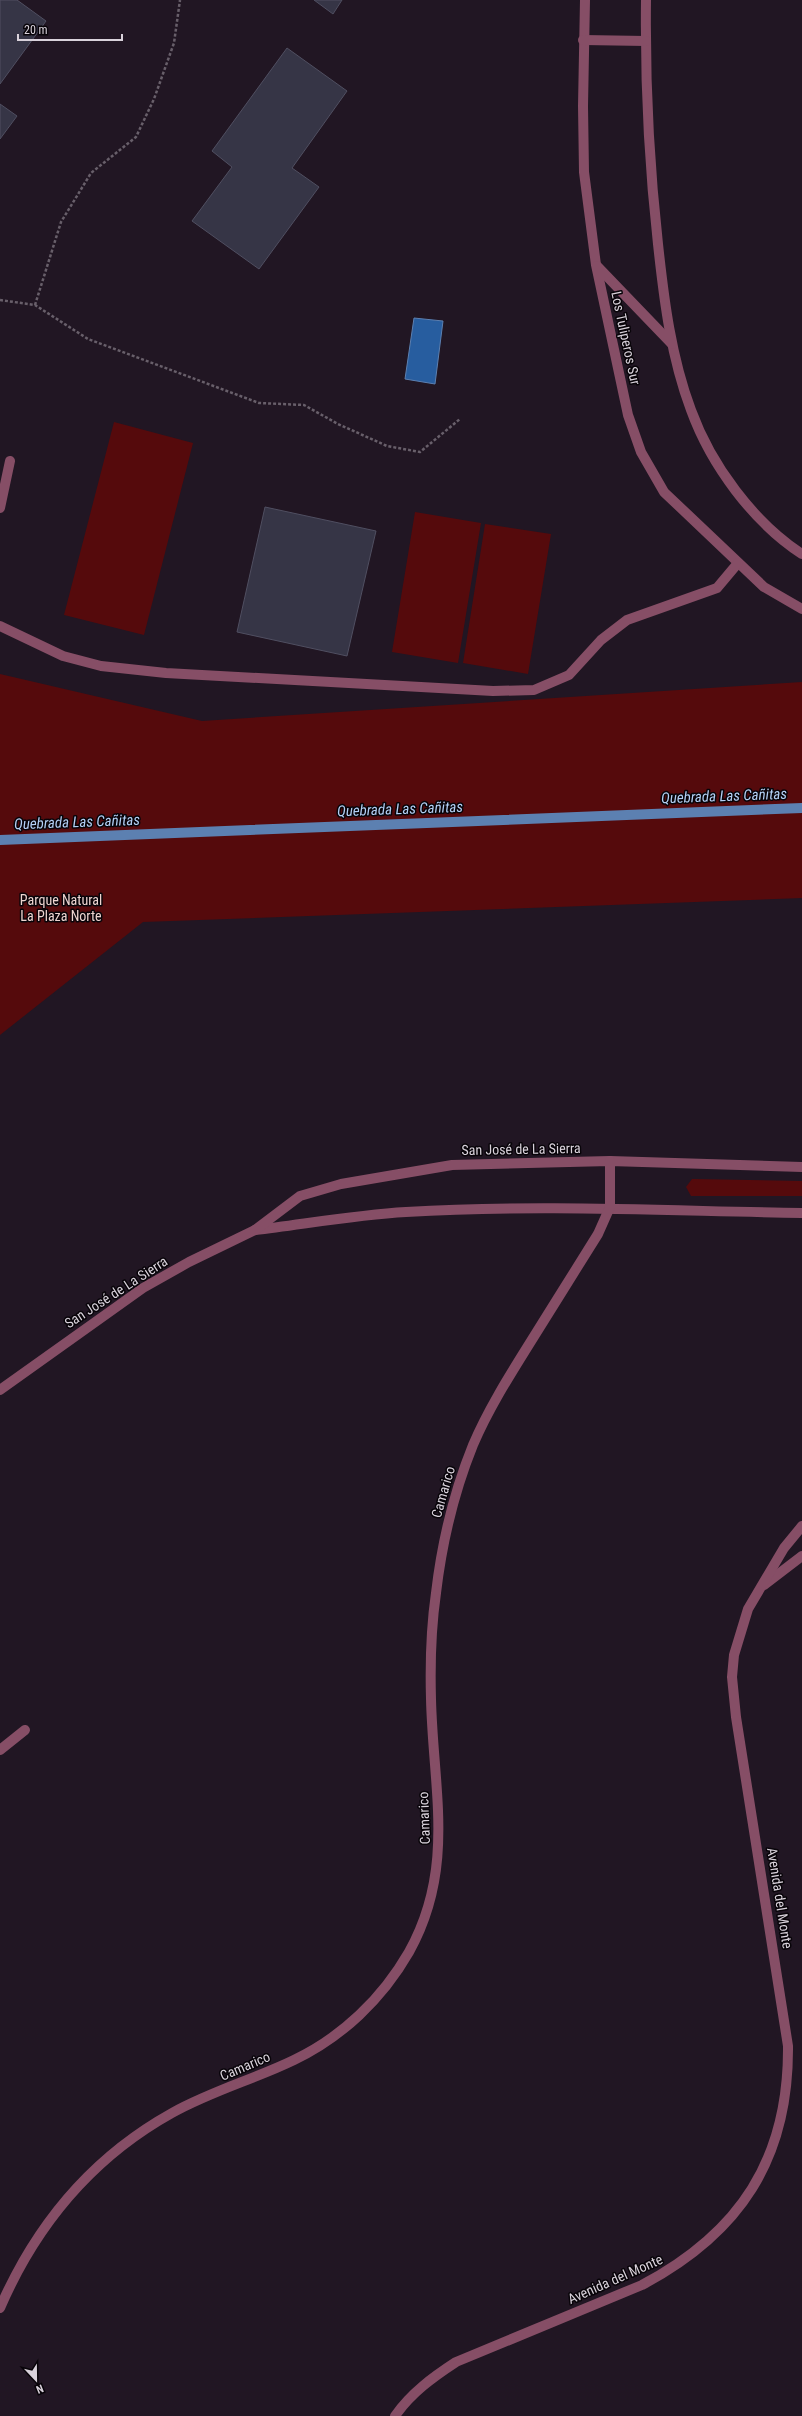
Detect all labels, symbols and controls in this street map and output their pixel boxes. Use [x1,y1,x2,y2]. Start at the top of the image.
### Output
scale bar [18,16,122,42]
text: 20 m [24,23,48,37]
street label: Los Tuliperos Sur [608,290,644,386]
water label: Quebrada Las Cañitas [661,785,788,807]
water label: Quebrada Las Cañitas [337,798,464,820]
water label: Quebrada Las Cañitas [14,811,141,833]
park label: Parque Natural La Plaza Norte [20,892,102,924]
street label: San José de La Sierra [461,1140,581,1158]
street label: San José de La Sierra [62,1253,170,1331]
street label: Camarico [428,1464,458,1520]
street label: Camarico [415,1791,433,1845]
street label: Avenida del Monte [764,1846,796,1950]
street label: Camarico [218,2048,272,2084]
street label: Avenida del Monte [565,2251,665,2307]
north arrow [16,2360,56,2400]
text: N [34,2382,45,2396]

